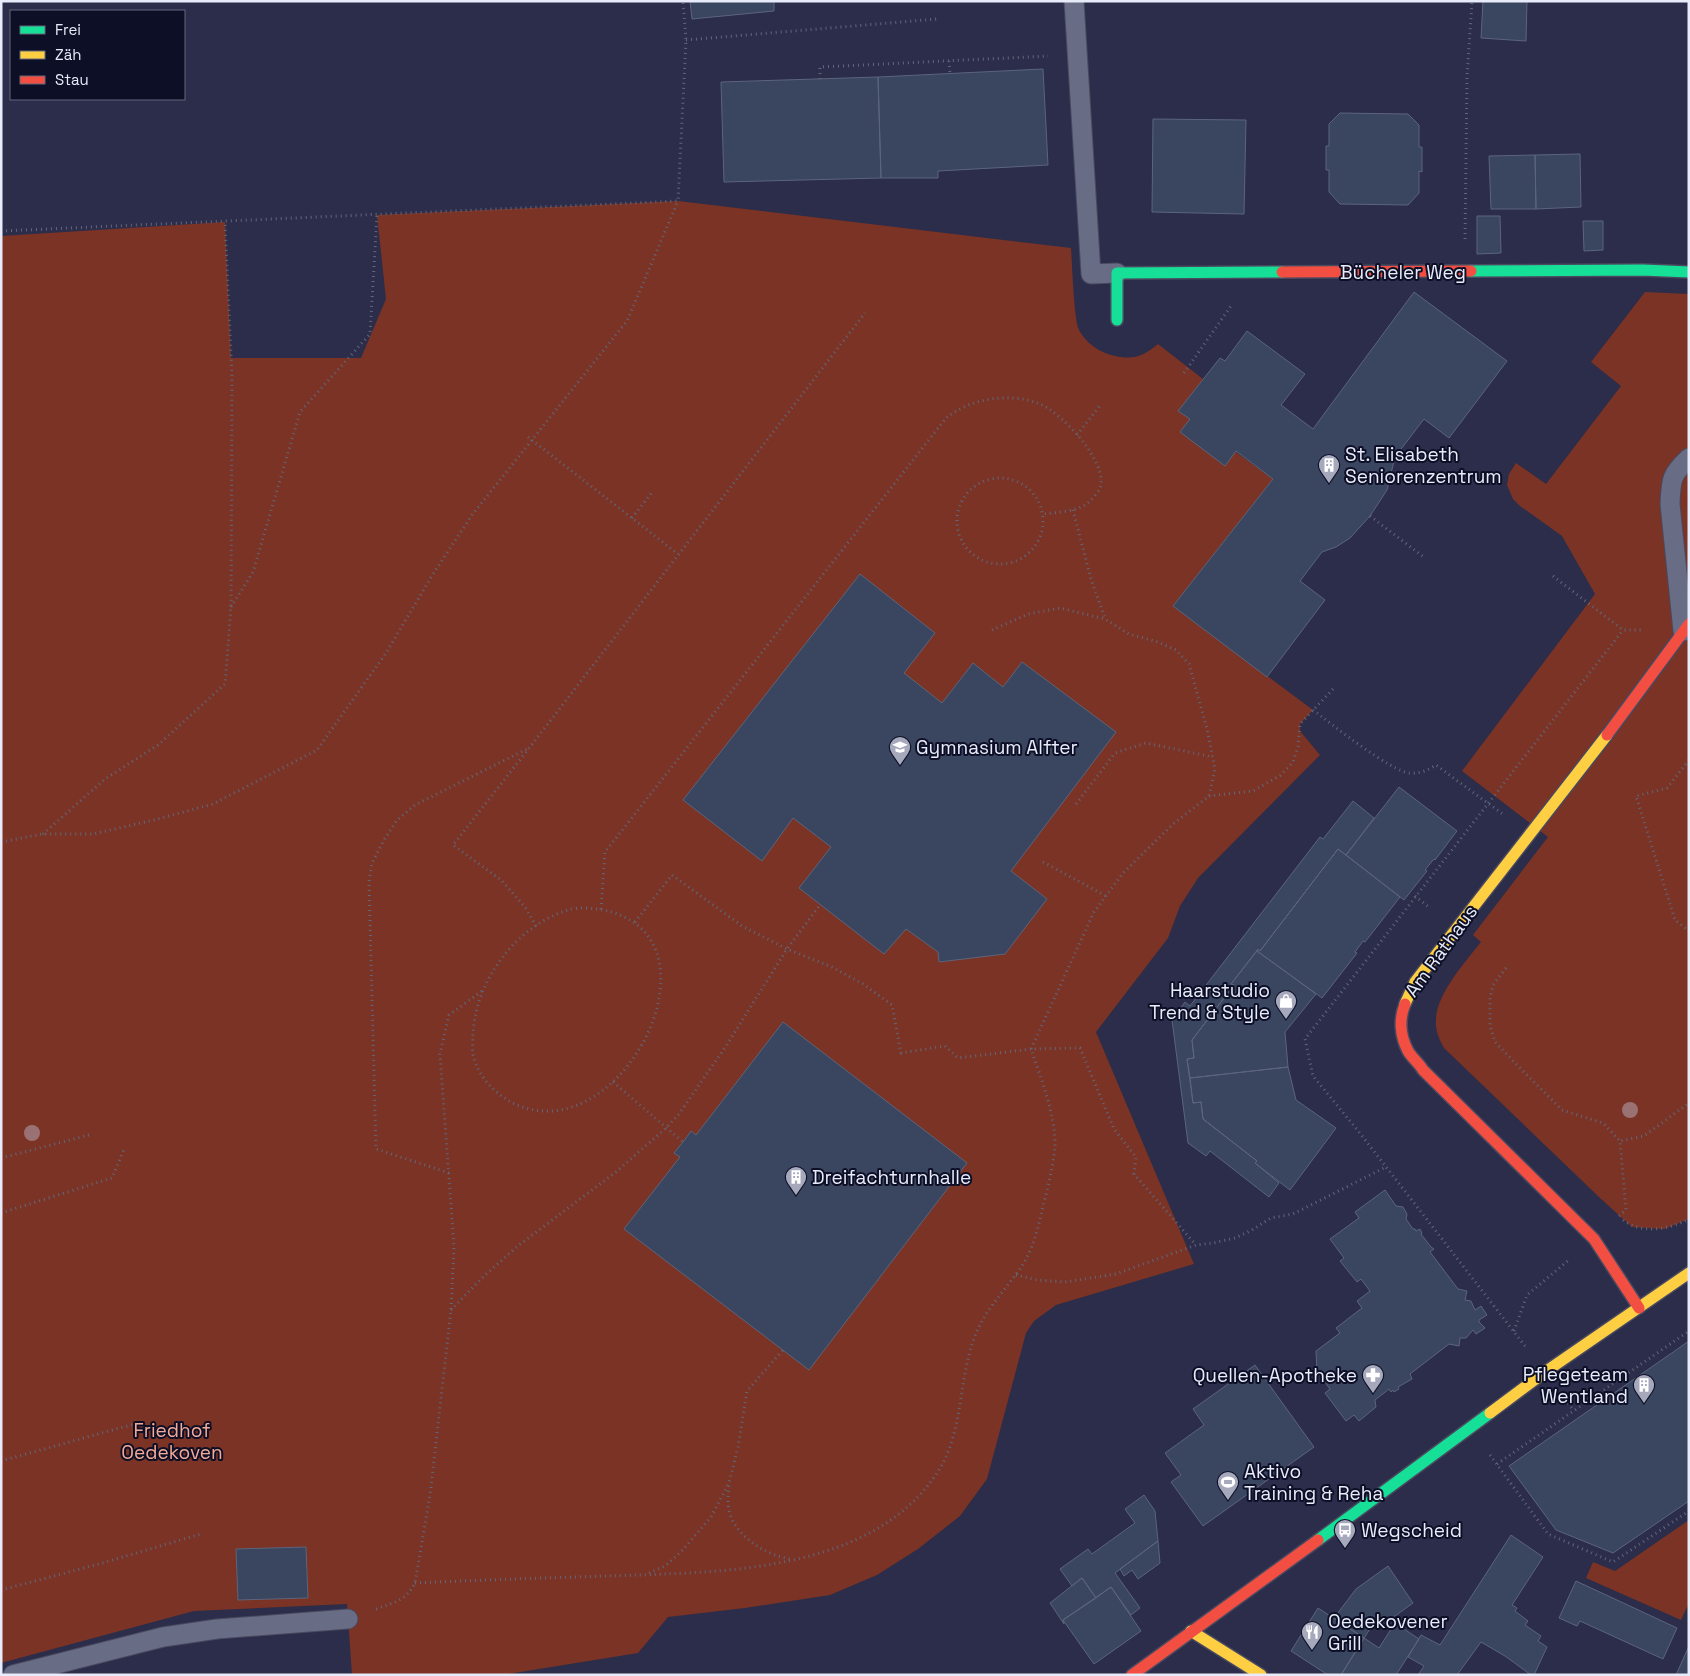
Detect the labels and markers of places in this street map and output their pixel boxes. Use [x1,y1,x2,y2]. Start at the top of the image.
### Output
place label: St. Elisabeth Seniorenzentrum [1345,442,1502,489]
building icon: St. Elisabeth Seniorenzentrum [1317,453,1341,484]
school or university icon: Gymnasium Alfter [888,735,912,766]
place label: Gymnasium Alfter [916,735,1078,760]
place label: Haarstudio Trend & Style [1149,978,1270,1025]
shop icon: Haarstudio Trend & Style [1274,989,1298,1020]
building icon: Dreifachturnhalle [784,1165,808,1196]
place label: Dreifachturnhalle [812,1165,971,1190]
place label: Pflegeteam Wentland [1523,1362,1628,1409]
place label: Quellen-Apotheke [1193,1363,1357,1388]
pharmacy icon: Quellen-Apotheke [1361,1363,1385,1394]
building icon: Pflegeteam Wentland [1632,1373,1656,1404]
place label: Aktivo Training & Reha [1244,1459,1383,1506]
sports icon: Aktivo Training & Reha [1216,1470,1240,1501]
bus stop icon: Wegscheid [1333,1518,1357,1549]
place label: Wegscheid [1361,1518,1462,1543]
place label: Oedekovener Grill [1328,1609,1448,1656]
restaurant icon: Oedekovener Grill [1300,1620,1324,1651]

